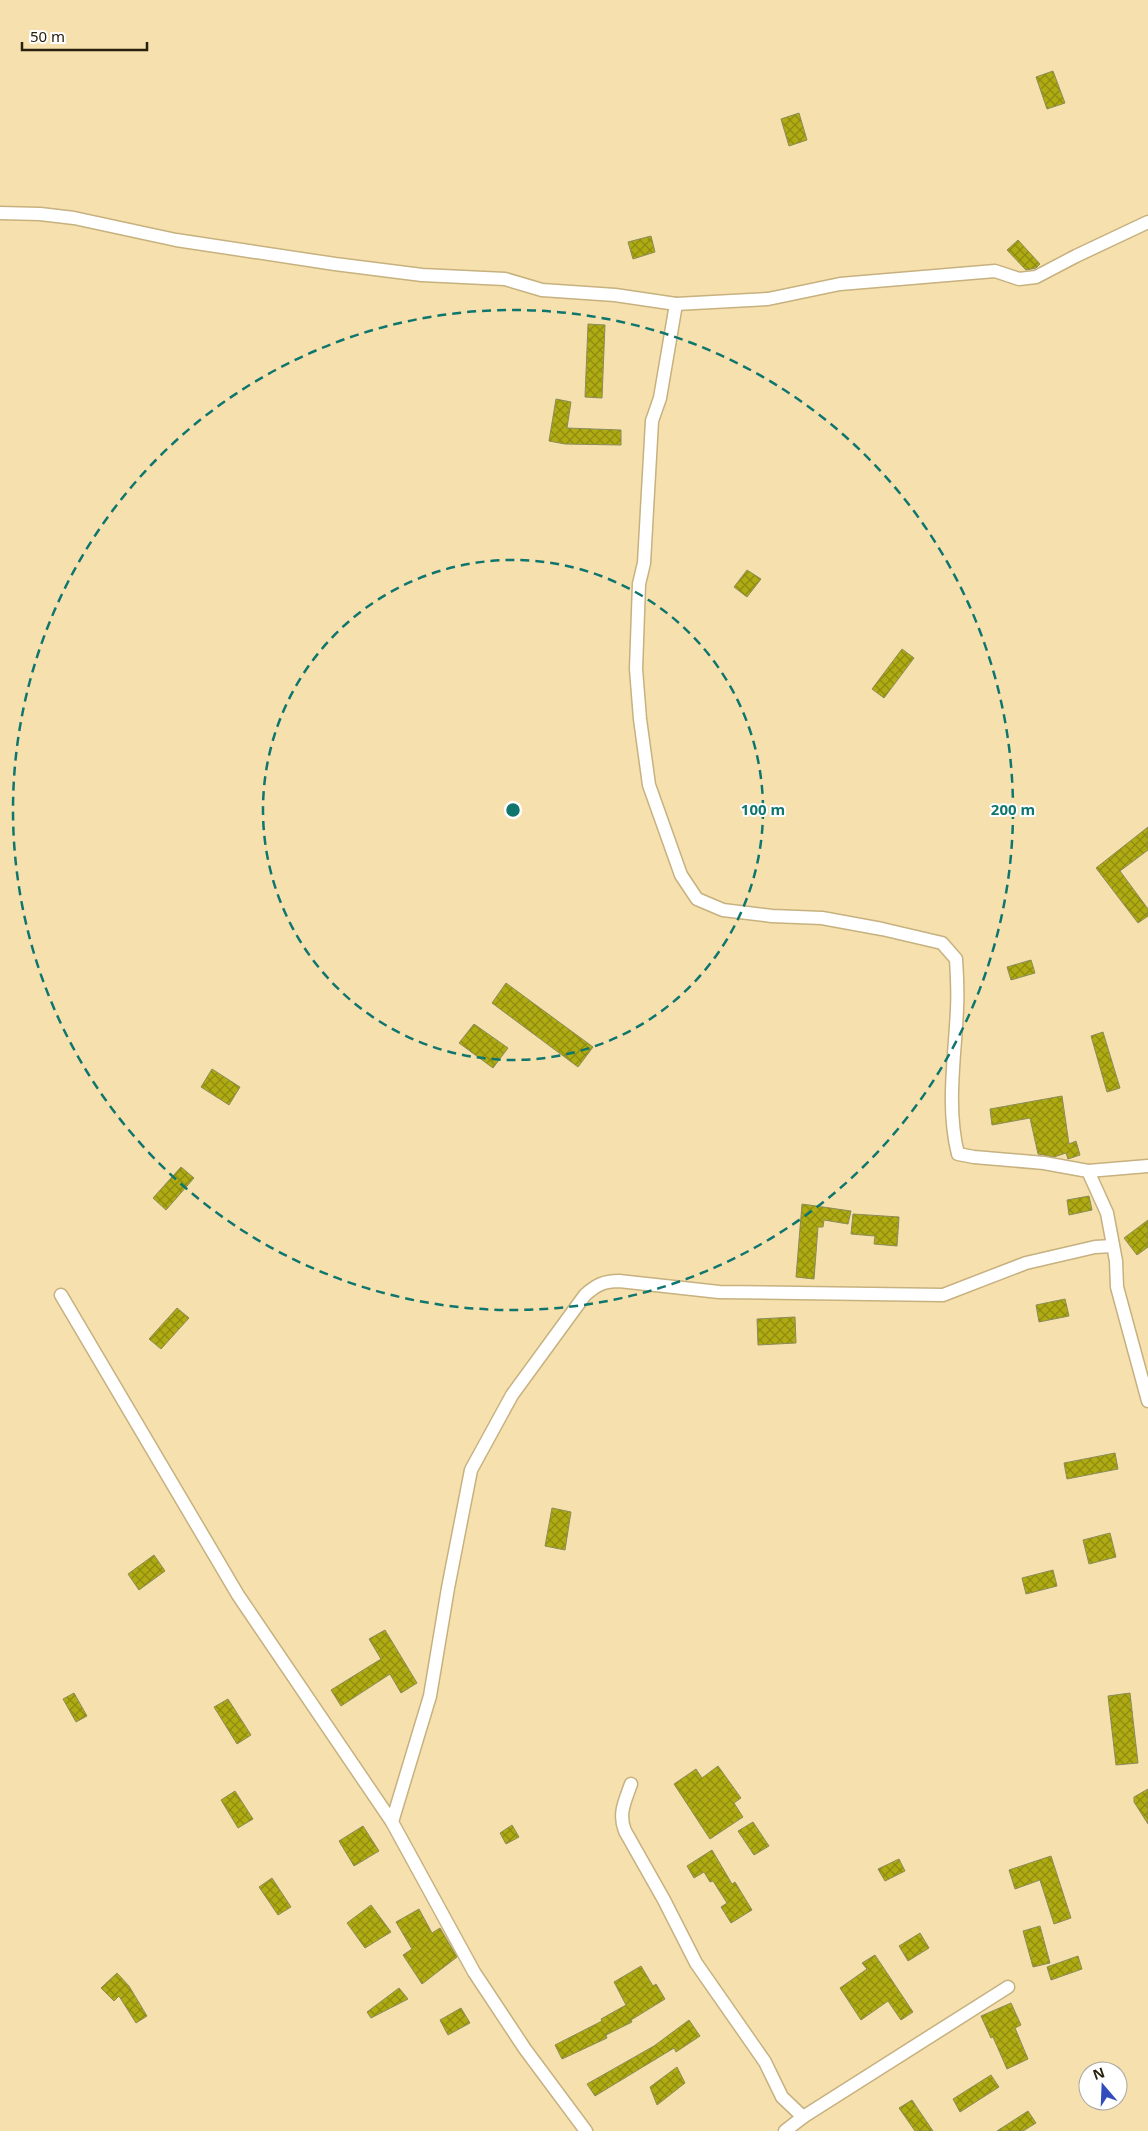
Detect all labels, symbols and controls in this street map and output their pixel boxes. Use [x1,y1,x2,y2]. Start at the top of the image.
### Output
scale bar [22,20,148,52]
text: 50 m [30,26,65,46]
text: 100 m [741,799,785,819]
text: 200 m [991,799,1035,819]
centre of rings [504,801,522,819]
north arrow [1078,2061,1128,2111]
text: N [1090,2062,1107,2084]

